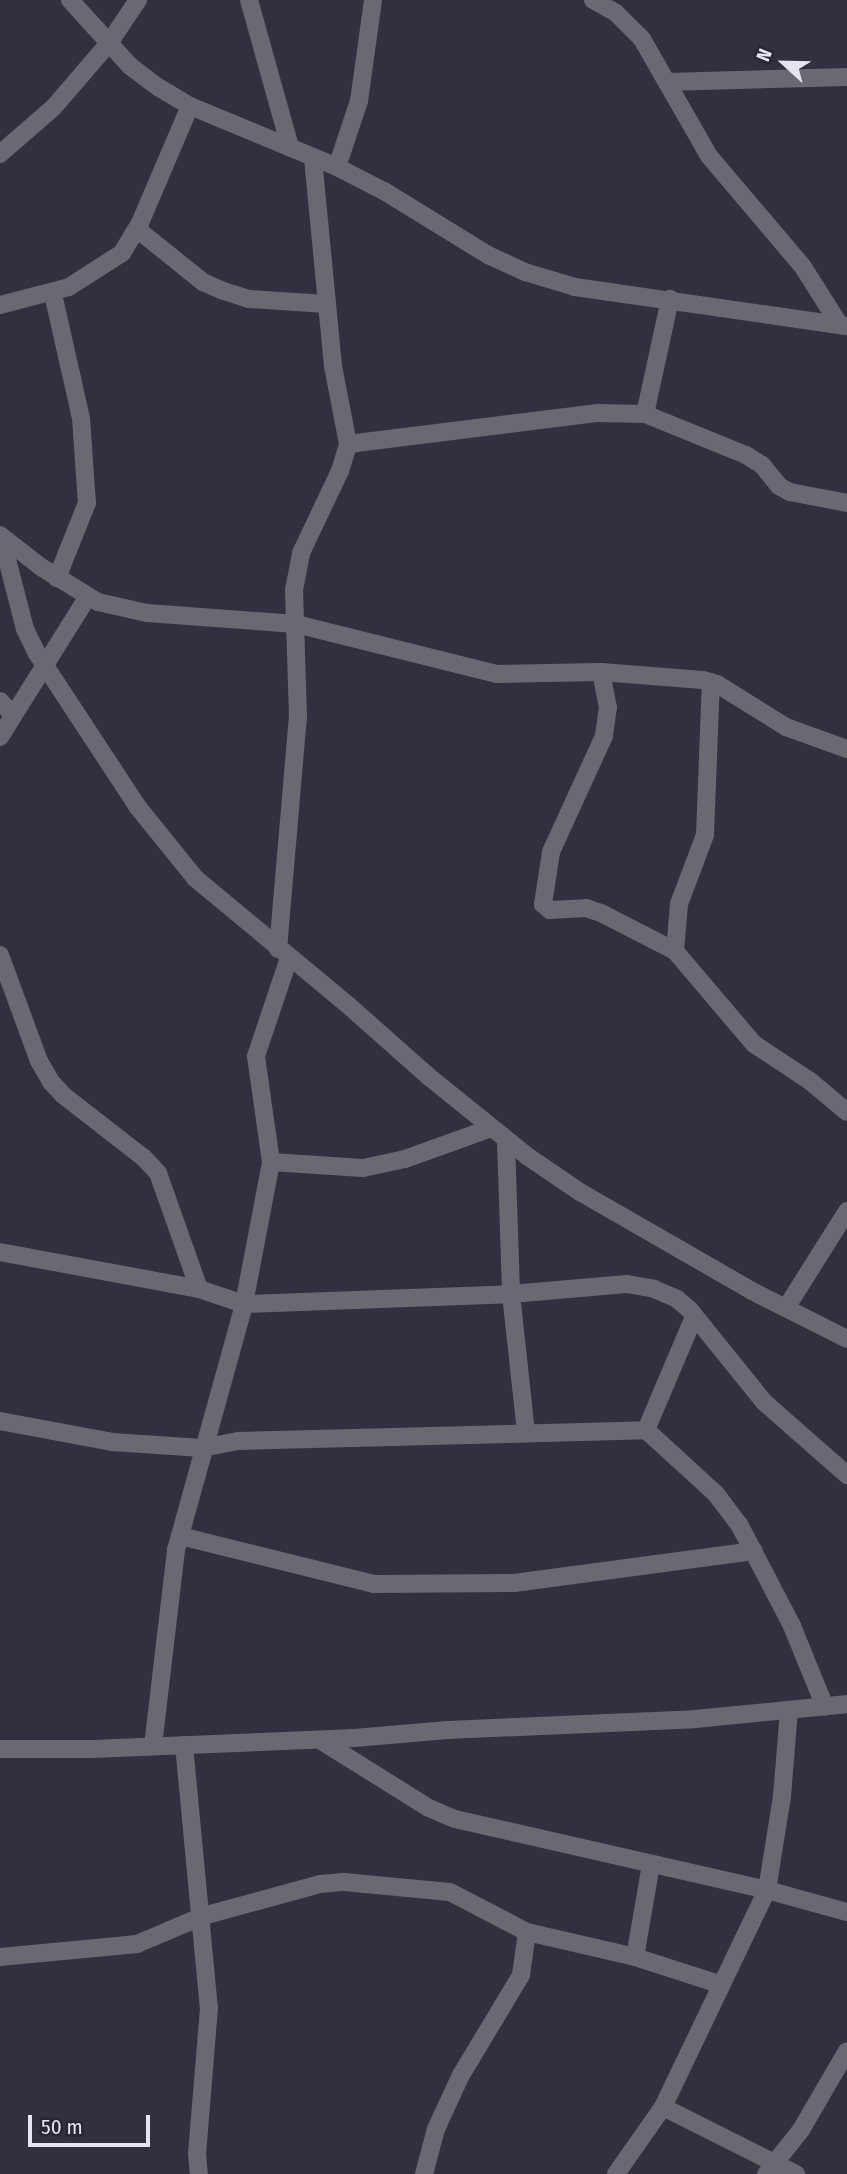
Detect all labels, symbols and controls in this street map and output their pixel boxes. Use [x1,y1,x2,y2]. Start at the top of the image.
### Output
north arrow [749,28,819,98]
text: N [751,45,777,65]
scale bar [32,2100,154,2144]
text: 50 m [41,2114,83,2140]

